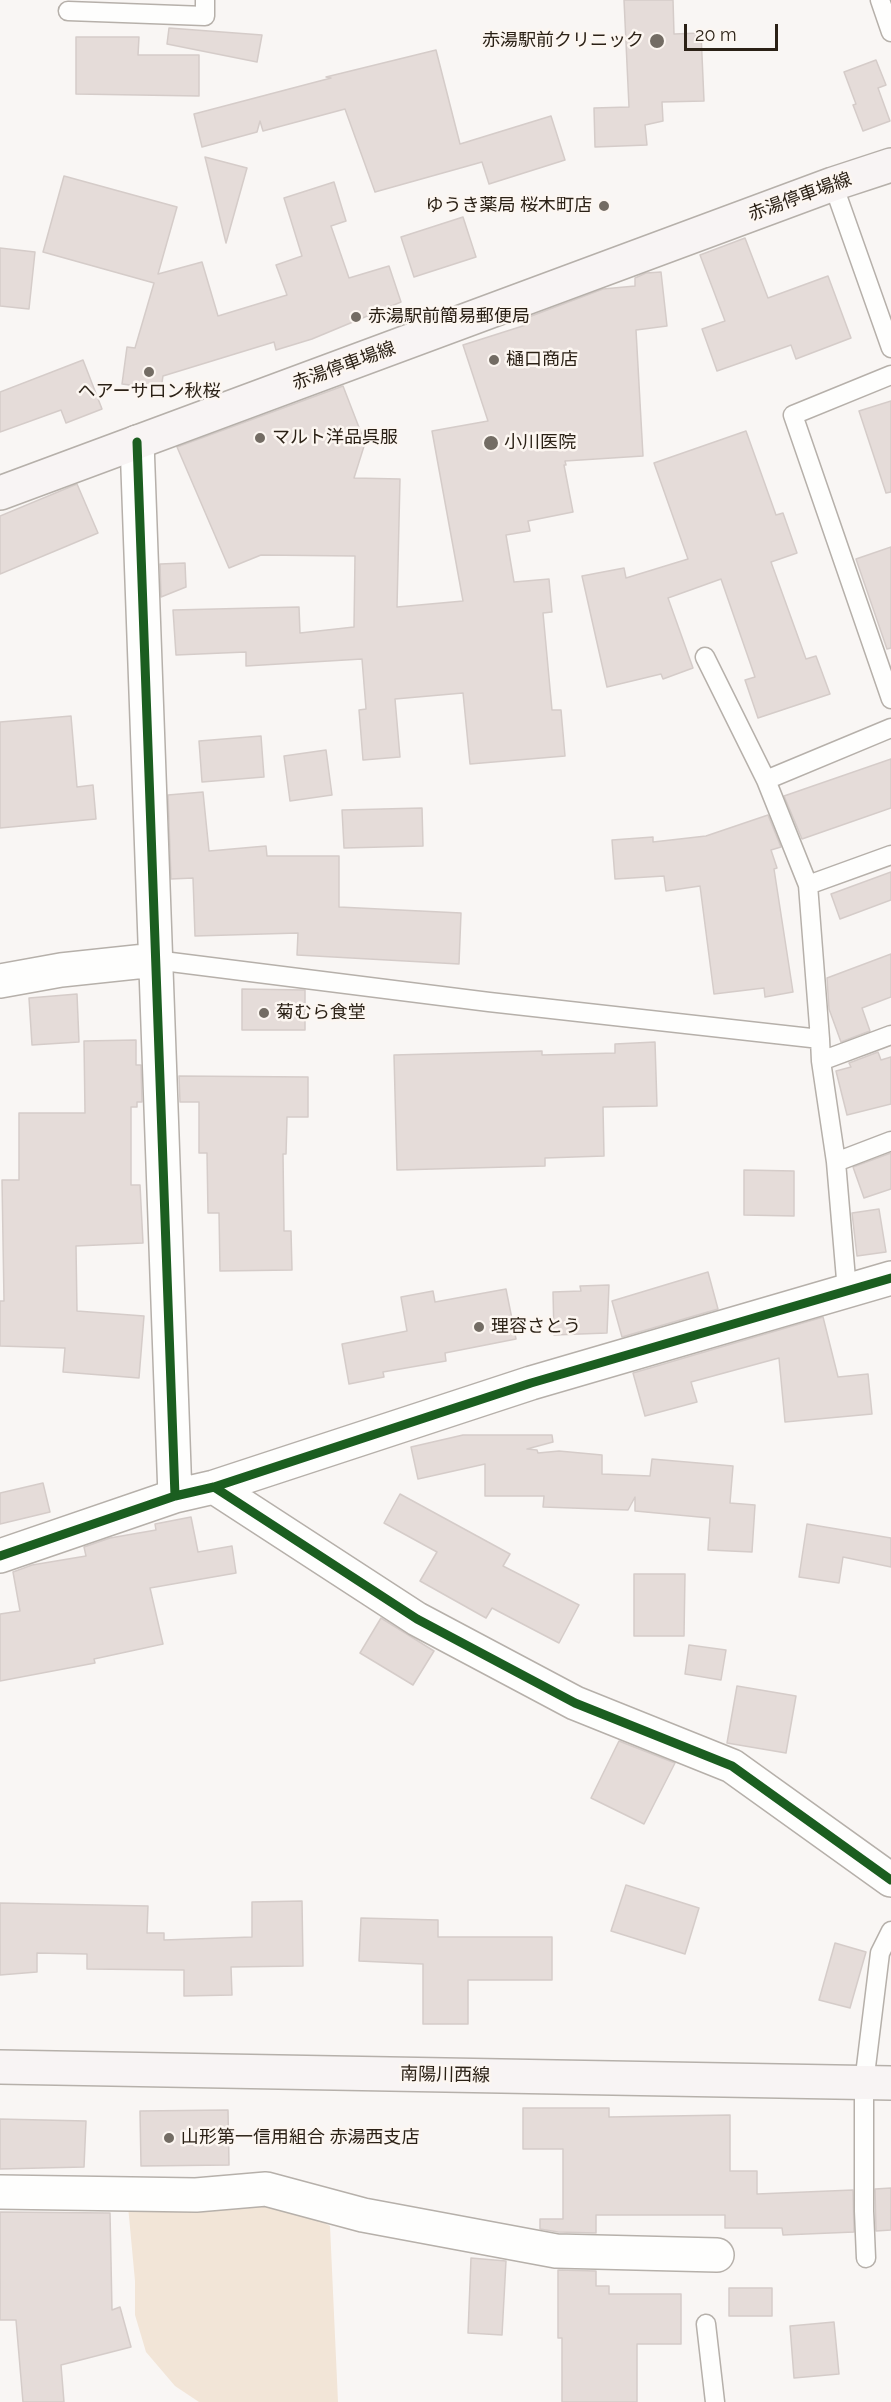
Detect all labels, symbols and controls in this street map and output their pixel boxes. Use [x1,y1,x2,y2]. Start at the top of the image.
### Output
scale bar [687,12,782,50]
text: 20 m [695,24,737,45]
place label: 赤湯駅前クリニック [482,30,644,52]
marker: 赤湯駅前クリニック [648,32,666,50]
street label: 赤湯停車場線 [746,168,854,226]
place label: ゆうき薬局 桜木町店 [425,195,592,217]
marker: ゆうき薬局 桜木町店 [597,199,611,213]
place label: 赤湯駅前簡易郵便局 [368,306,530,328]
marker: 赤湯駅前簡易郵便局 [349,310,363,324]
street label: 赤湯停車場線 [290,337,398,395]
place label: 樋口商店 [506,349,578,371]
marker: 樋口商店 [487,353,501,367]
marker: ヘアーサロン秋桜 [142,365,156,379]
place label: ヘアーサロン秋桜 [78,381,220,403]
place label: マルト洋品呉服 [272,427,398,449]
marker: マルト洋品呉服 [253,431,267,445]
place label: 小川医院 [504,432,576,454]
marker: 小川医院 [482,434,500,452]
place label: 菊むら食堂 [276,1002,366,1024]
marker: 菊むら食堂 [257,1006,271,1020]
place label: 理容さとう [491,1316,581,1338]
marker: 理容さとう [472,1320,486,1334]
street label: 南陽川西線 [400,2063,490,2087]
place label: 山形第一信用組合 赤湯西支店 [181,2127,420,2149]
marker: 山形第一信用組合 赤湯西支店 [162,2131,176,2145]

